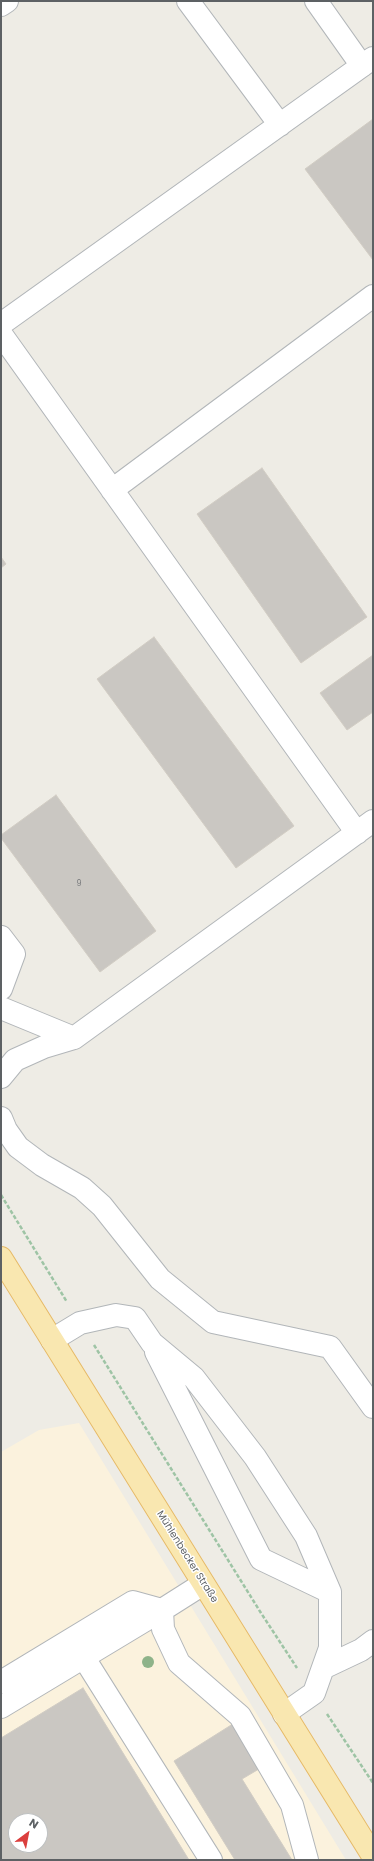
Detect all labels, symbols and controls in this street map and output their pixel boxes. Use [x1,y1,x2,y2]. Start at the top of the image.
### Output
house number: 9 [76,879,82,889]
street label: Mühlenbecker Straße [154,1509,220,1605]
north arrow [8,1813,48,1853]
text: N [26,1815,42,1833]

